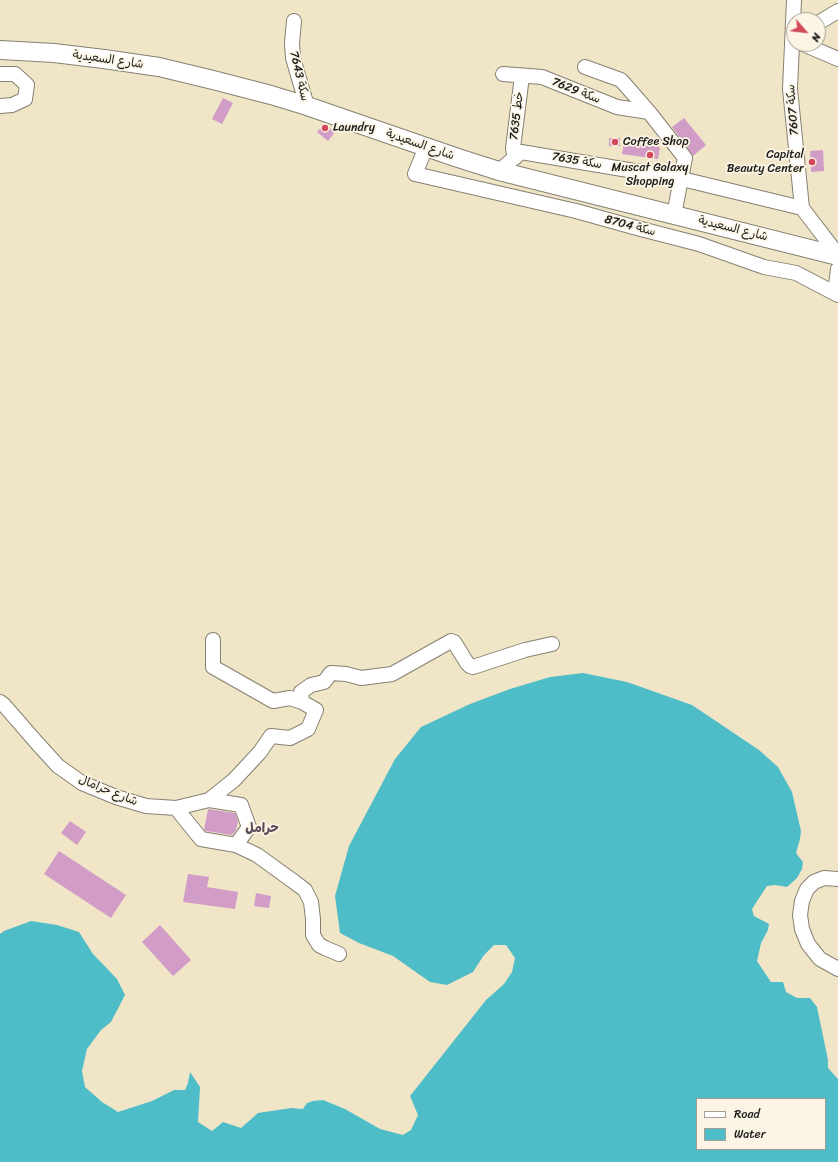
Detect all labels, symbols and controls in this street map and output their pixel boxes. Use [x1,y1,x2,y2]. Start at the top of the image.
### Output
north arrow [786,12,826,52]
text: N [806,30,826,45]
street label: شارع السعيدية [72,48,144,72]
street label: سكة 7643 [286,50,312,102]
street label: سكة 7629 [550,75,602,107]
street label: سكة 7607 [784,84,802,136]
street label: 7635 خط [507,91,527,141]
place label: Laundry [333,121,375,135]
marker: Laundry [320,123,330,133]
street label: شارع السعيدية [384,127,456,163]
place label: Coffee Shop [623,135,689,149]
marker: Coffee Shop [610,137,620,147]
place label: Capital Beauty Center [727,148,804,176]
street label: سكة 7635 [551,150,603,172]
marker: Muscat Galaxy Shopping [645,150,655,160]
marker: Capital Beauty Center [807,157,817,167]
place label: Muscat Galaxy Shopping [612,161,688,189]
street label: سكة 8704 [603,212,657,240]
street label: شارع السعيدية [697,213,769,245]
street label: شارع حرامال [76,773,140,809]
district label: حرامل [245,821,279,837]
legend [696,1098,826,1150]
text: Road [734,1103,760,1125]
text: Water [734,1123,766,1145]

